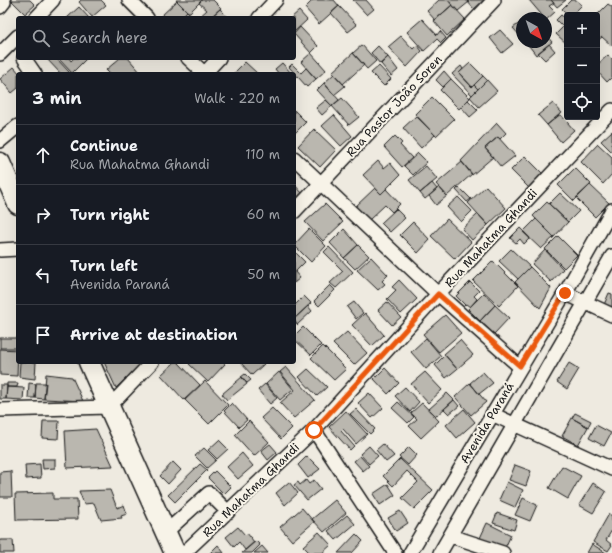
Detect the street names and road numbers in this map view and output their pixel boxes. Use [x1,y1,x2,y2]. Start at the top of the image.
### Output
street label: Rua Pastor João Soren [343,52,445,160]
street label: Rua Mahatma Ghandi [441,185,541,291]
street label: Avenida Paraná [456,379,518,466]
street label: Rua Mahatma Ghandi [199,439,303,541]

